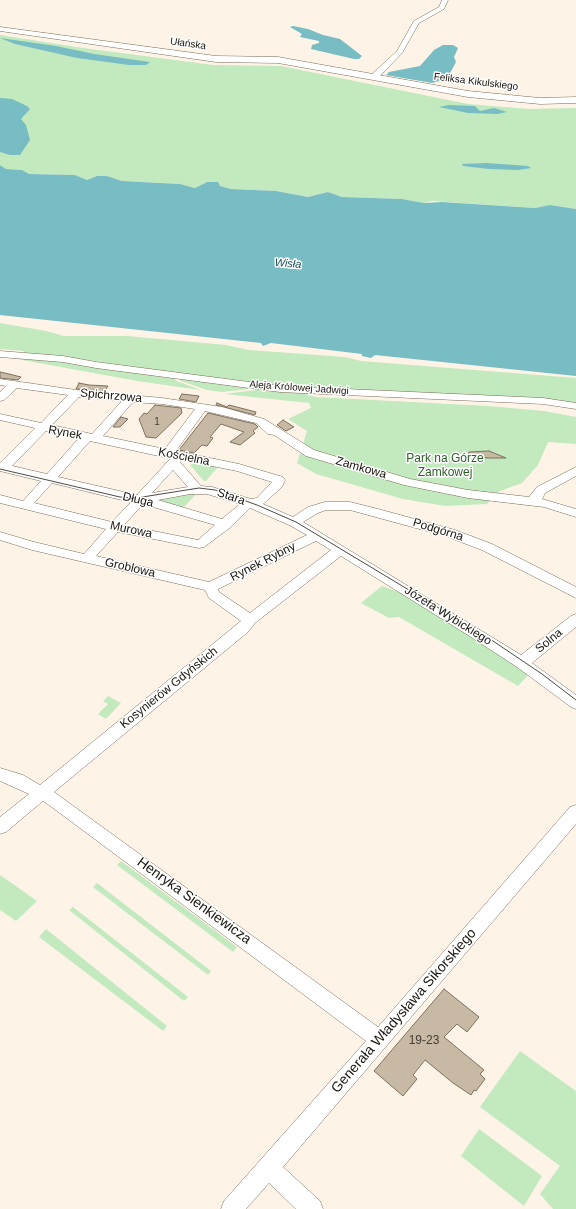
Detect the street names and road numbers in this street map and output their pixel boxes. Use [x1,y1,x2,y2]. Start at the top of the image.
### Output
street label: Ułańska [169,36,207,52]
street label: Feliksa Kikulskiego [433,71,519,93]
street label: Aleja Królowej Jadwigi [249,379,349,397]
street label: Spichrzowa [79,386,143,406]
street label: Rynek [47,423,83,443]
street label: Kościelna [157,445,211,469]
street label: Zamkowa [334,454,388,482]
street label: Stara [215,486,247,508]
street label: Długa [121,489,155,511]
street label: Podgórna [411,516,465,544]
street label: Murowa [109,519,153,541]
street label: Rynek Rybny [228,539,298,585]
street label: Groblowa [103,555,157,581]
street label: Józefa Wybickiego [402,583,494,649]
street label: Solna [533,626,565,656]
street label: Kosynierów Gdyńskich [117,644,221,732]
street label: Henryka Sienkiewicza [134,854,254,948]
street label: Generała Władysława Sikorskiego [328,925,480,1097]

